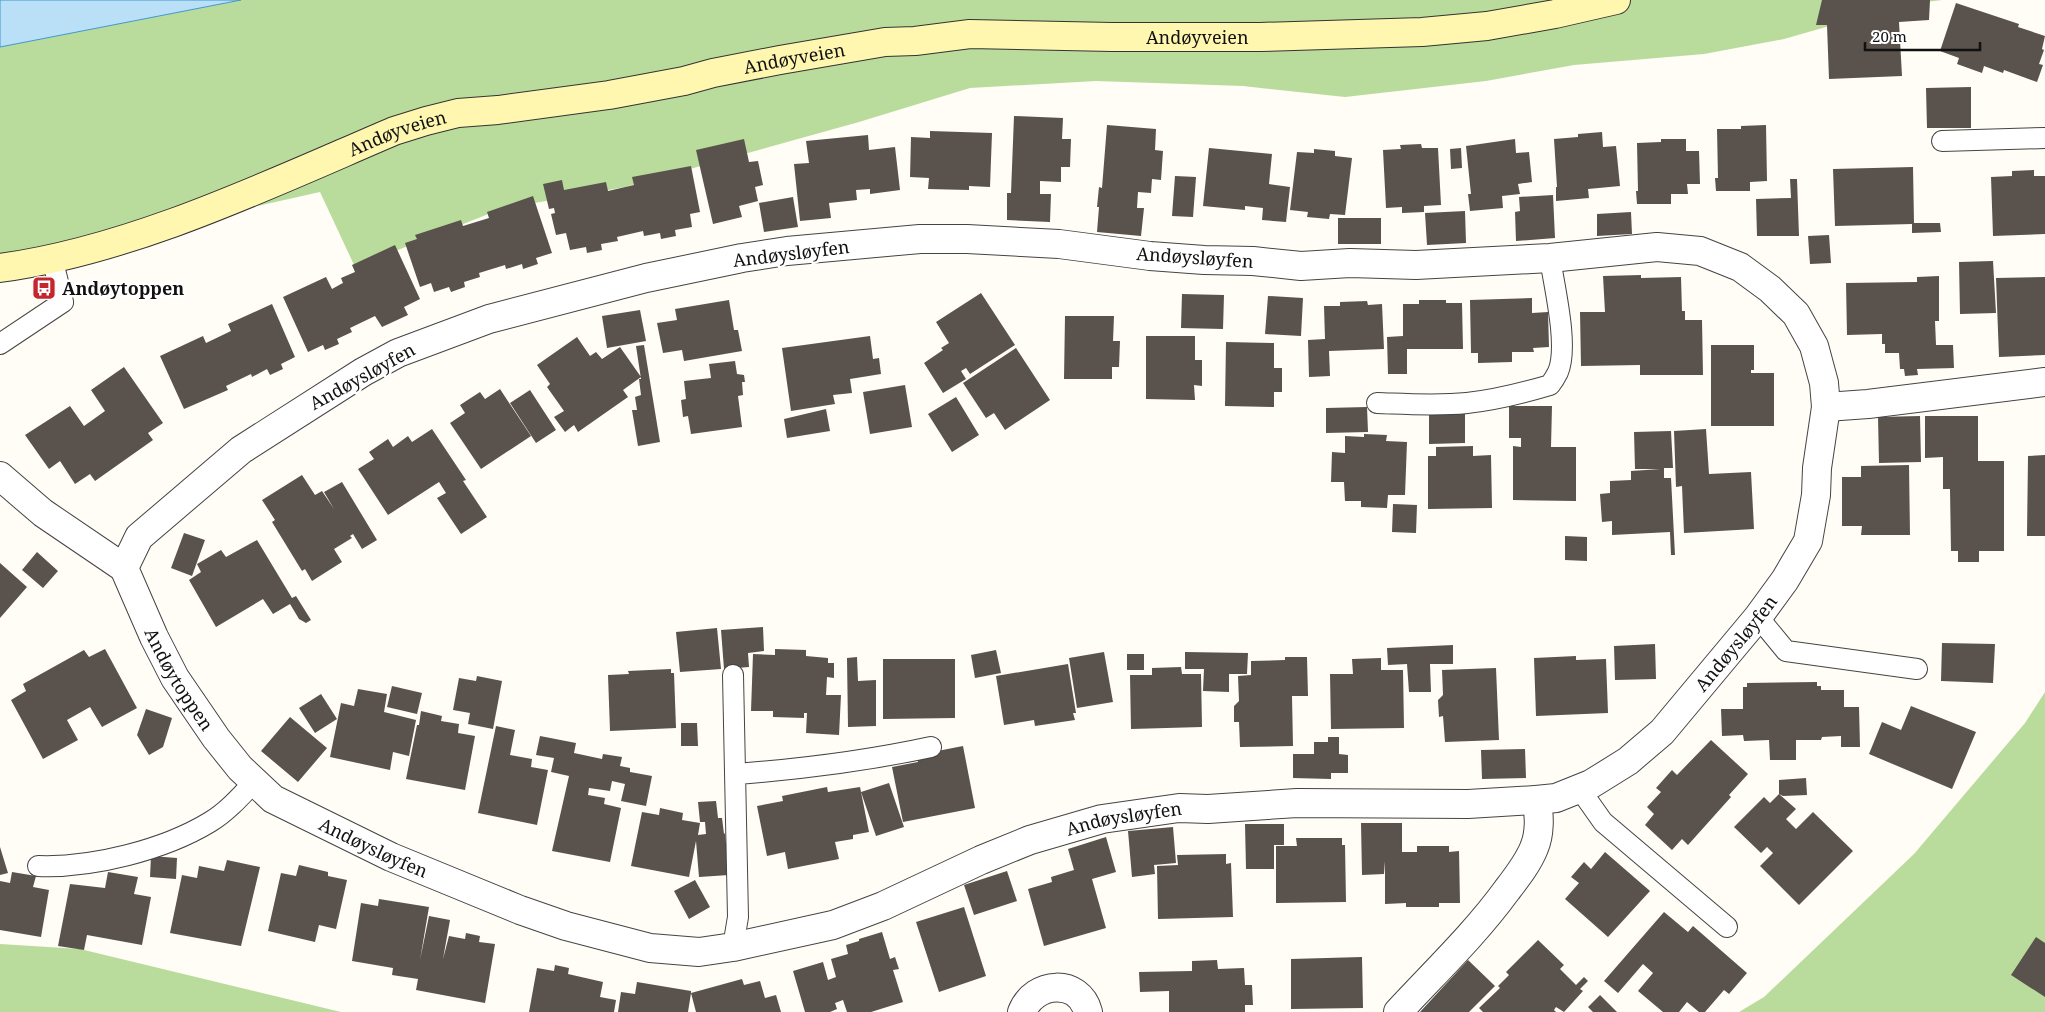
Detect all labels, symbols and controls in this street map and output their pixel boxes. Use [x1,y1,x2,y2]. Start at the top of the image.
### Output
scale bar [1865,20,1980,52]
street label: Andøyveien [1146,25,1249,49]
text: 20 m [1872,26,1907,46]
street label: Andøyveien [741,37,847,79]
street label: Andøyveien [344,104,449,161]
street label: Andøysløyfen [731,234,851,272]
street label: Andøysløyfen [1136,241,1255,273]
bus stop icon: Andøytoppen [31,275,57,301]
place label: Andøytoppen [62,276,184,300]
street label: Andøysløyfen [305,337,419,415]
street label: Andøysløyfen [1689,590,1782,696]
street label: Andøytoppen [140,624,219,735]
street label: Andøysløyfen [1063,796,1184,841]
street label: Andøysløyfen [315,812,432,883]

